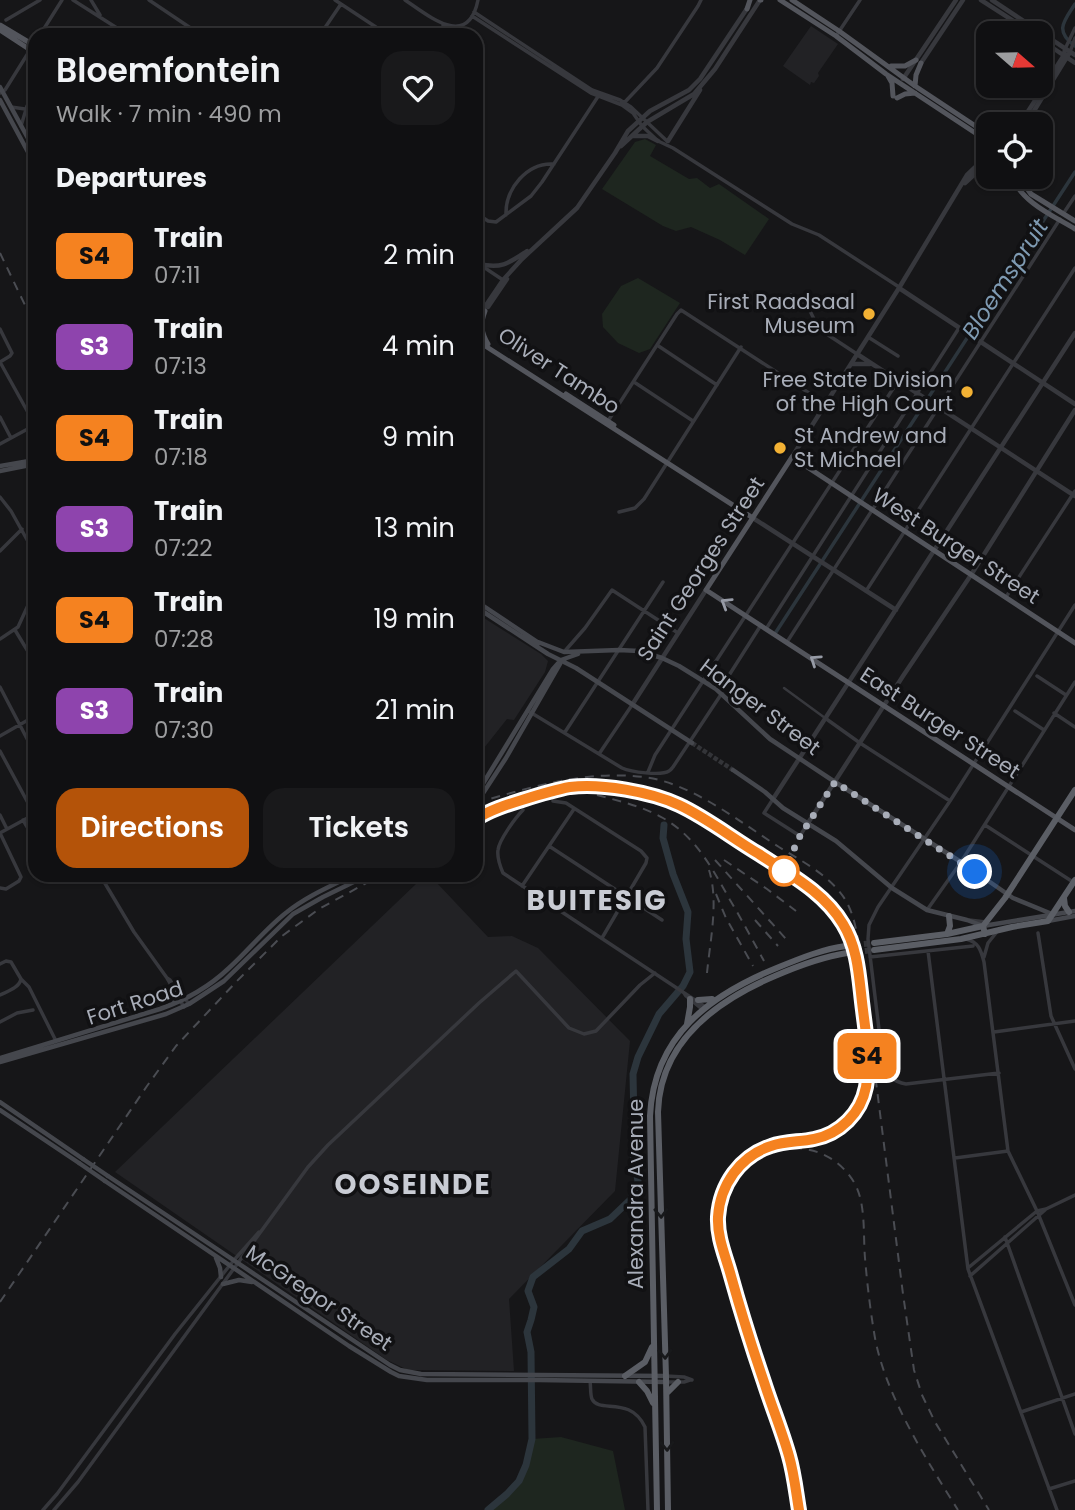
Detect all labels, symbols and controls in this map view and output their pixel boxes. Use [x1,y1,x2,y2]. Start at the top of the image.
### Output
north arrow [976,21,1054,98]
map controls [976,21,1053,189]
text: Bloemfontein [56,47,281,94]
button: heart [381,51,455,125]
text: Walk · 7 min · 490 m [56,98,282,130]
button: locate [976,112,1053,189]
text: Departures [56,160,207,196]
water label: Bloemspruit [954,212,1056,345]
text: Train [154,220,223,256]
text: 2 min [383,237,455,273]
text: S4 [79,239,110,272]
text: 07:11 [154,259,201,291]
place label: First Raadsaal Museum [707,287,855,340]
marker: First Raadsaal Museum [861,306,877,322]
text: Train [154,311,223,347]
street label: Oliver Tambo [493,320,626,421]
text: 4 min [382,328,455,364]
text: S3 [80,330,109,363]
text: 07:13 [154,350,207,382]
place label: Free State Division of the High Court [763,365,953,418]
marker: Free State Division of the High Court [959,384,975,400]
text: Train [154,402,223,438]
text: 9 min [382,419,455,455]
text: S4 [79,421,110,454]
place label: St Andrew and St Michael [794,421,947,474]
marker: St Andrew and St Michael [772,440,788,456]
text: 07:18 [154,441,208,473]
street label: Saint Georges Street [630,471,771,666]
street label: West Burger Street [867,481,1046,611]
text: Train [154,493,223,529]
text: 13 min [375,510,455,546]
text: S3 [80,512,109,545]
text: 07:22 [154,532,212,564]
text: Train [154,584,223,620]
one-way arrow [721,598,734,611]
text: 19 min [374,601,455,637]
text: S4 [79,603,110,636]
text: 07:28 [154,623,214,655]
street label: Hanger Street [694,652,827,762]
one-way arrow [810,655,823,668]
street label: East Burger Street [855,660,1026,785]
text: Train [154,675,223,711]
text: 21 min [375,692,455,728]
text: S3 [80,694,109,727]
text: 07:30 [154,714,214,746]
button: Directions [56,788,249,868]
button: Tickets [263,788,455,868]
your location [957,854,992,889]
unlabelled marker [769,856,799,886]
district label: BUITESIG [527,881,667,920]
street label: Fort Road [83,973,187,1032]
line badge: S4 [836,1033,898,1079]
text: S4 [851,1039,883,1072]
street label: Alexandra Avenue [621,1099,650,1289]
district label: OOSEINDE [334,1165,492,1204]
one-way arrow [653,1208,668,1219]
street label: McGregor Street [240,1238,398,1357]
one-way arrow [657,1349,672,1360]
one-way arrow [659,1441,675,1452]

